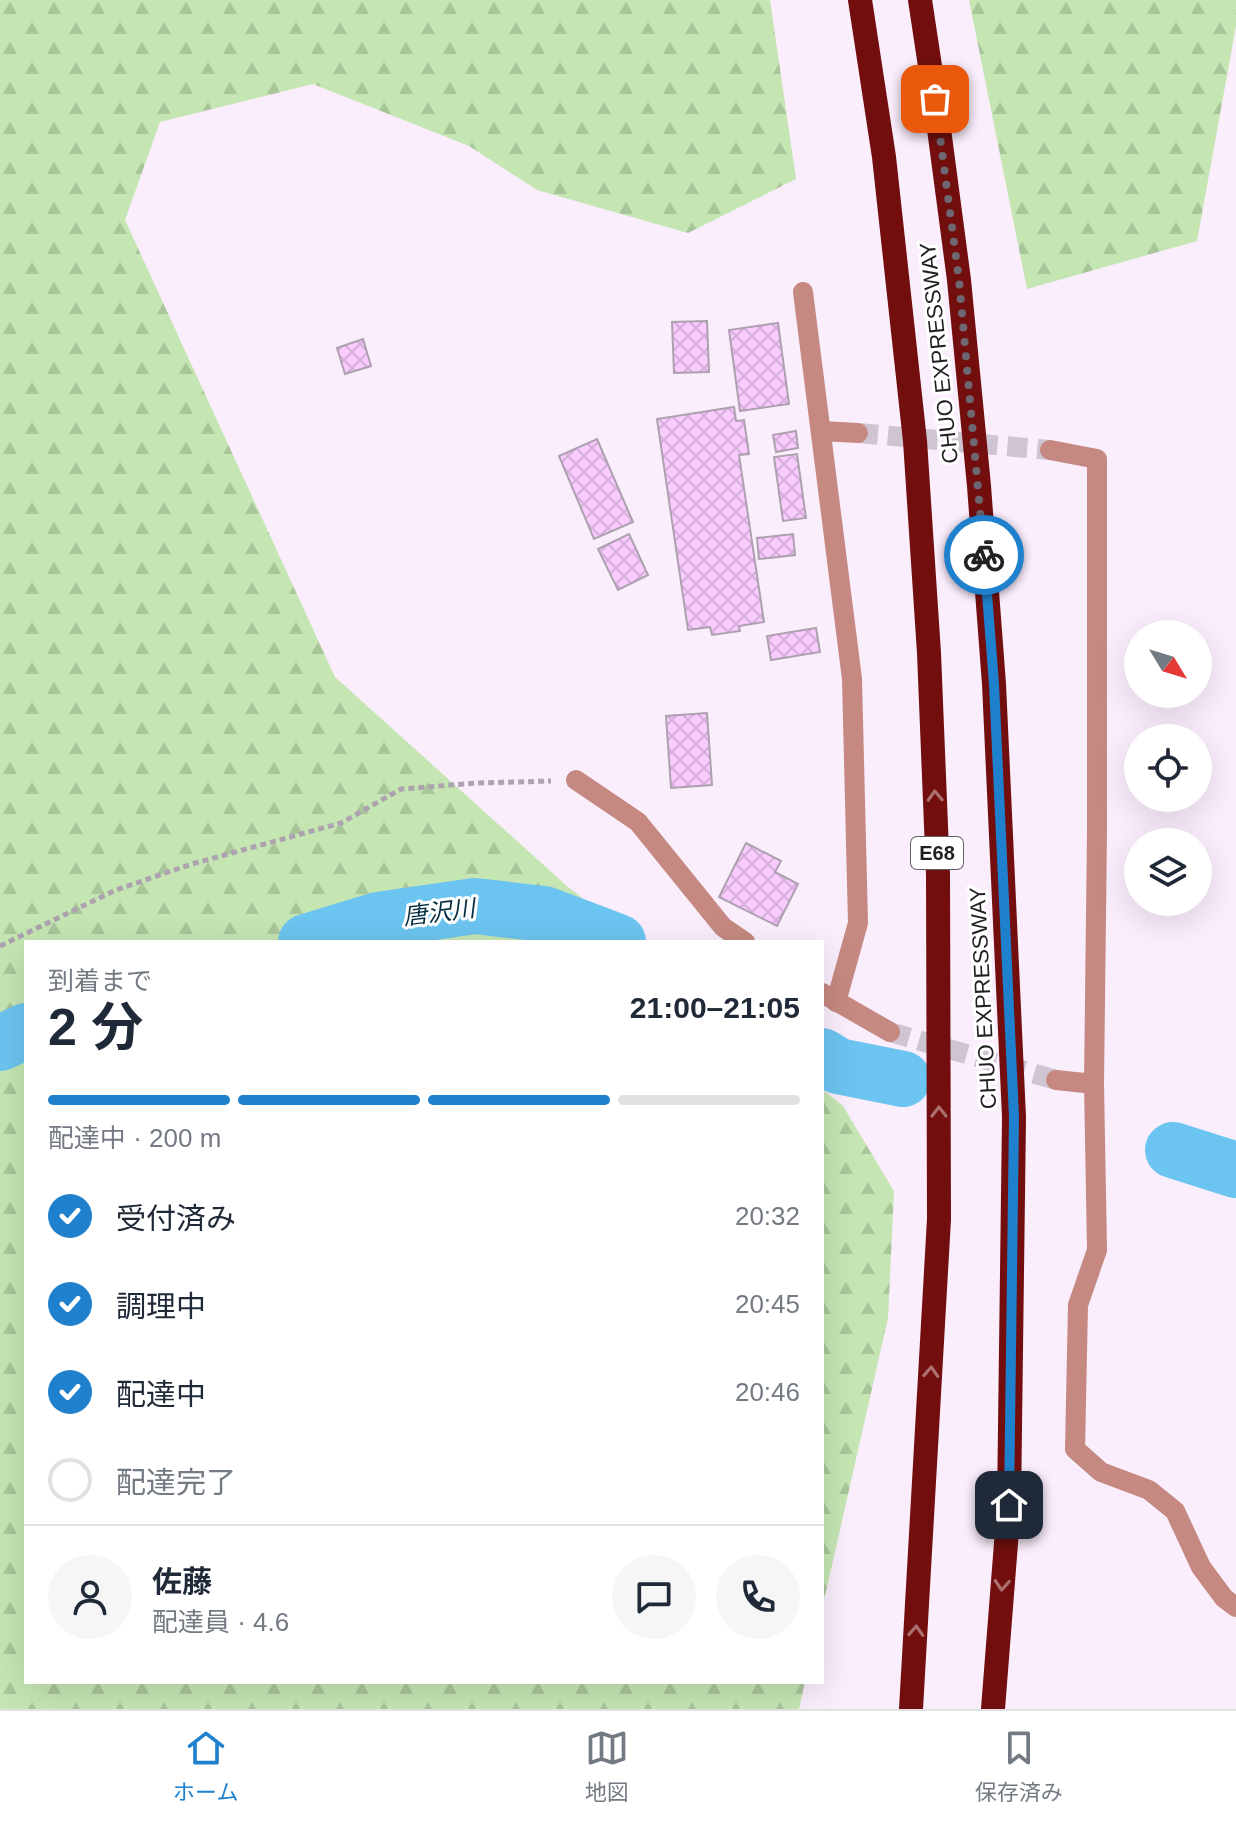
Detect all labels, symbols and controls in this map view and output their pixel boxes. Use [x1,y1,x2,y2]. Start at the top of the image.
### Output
pin [901,65,969,133]
icon: bag [913,77,957,121]
street label: CHUO EXPRESSWAY [915,241,963,465]
courier [944,515,1024,595]
icon: bike [962,533,1006,577]
north arrow [1124,620,1212,708]
map controls [1124,620,1212,916]
button: locate [1124,724,1212,812]
one-way arrow [926,789,943,802]
button: layers [1124,828,1212,916]
road number: E68 [911,837,963,869]
street label: CHUO EXPRESSWAY [965,886,1001,1110]
water label: 唐沢川 [402,894,479,930]
text: 到着まで [48,966,152,996]
text: 21:00–21:05 [630,991,800,1024]
text: 2 分 [48,998,143,1056]
one-way arrow [930,1105,948,1118]
text: 配達中 · 200 m [48,1123,221,1153]
icon: check [48,1194,92,1238]
text: 20:32 [735,1201,800,1231]
text: 受付済み [116,1202,236,1235]
icon: check [48,1282,92,1326]
text: 20:45 [735,1289,800,1319]
text: 調理中 [116,1290,206,1323]
one-way arrow [922,1365,939,1378]
icon: check [48,1370,92,1414]
text: 20:46 [735,1377,800,1407]
text: 配達中 [116,1378,206,1411]
text: 配達完了 [116,1466,236,1499]
pin [975,1471,1043,1539]
icon: home [987,1483,1031,1527]
button: person [48,1555,132,1639]
button: chat [612,1555,696,1639]
button: phone [716,1555,800,1639]
text: 佐藤 [152,1565,212,1598]
one-way arrow [994,1579,1011,1592]
text: 配達員 · 4.6 [152,1607,289,1637]
one-way arrow [907,1624,924,1637]
tab: ホーム [173,1726,238,1806]
tab: 地図 [585,1726,629,1806]
tab: 保存済み [975,1726,1063,1806]

